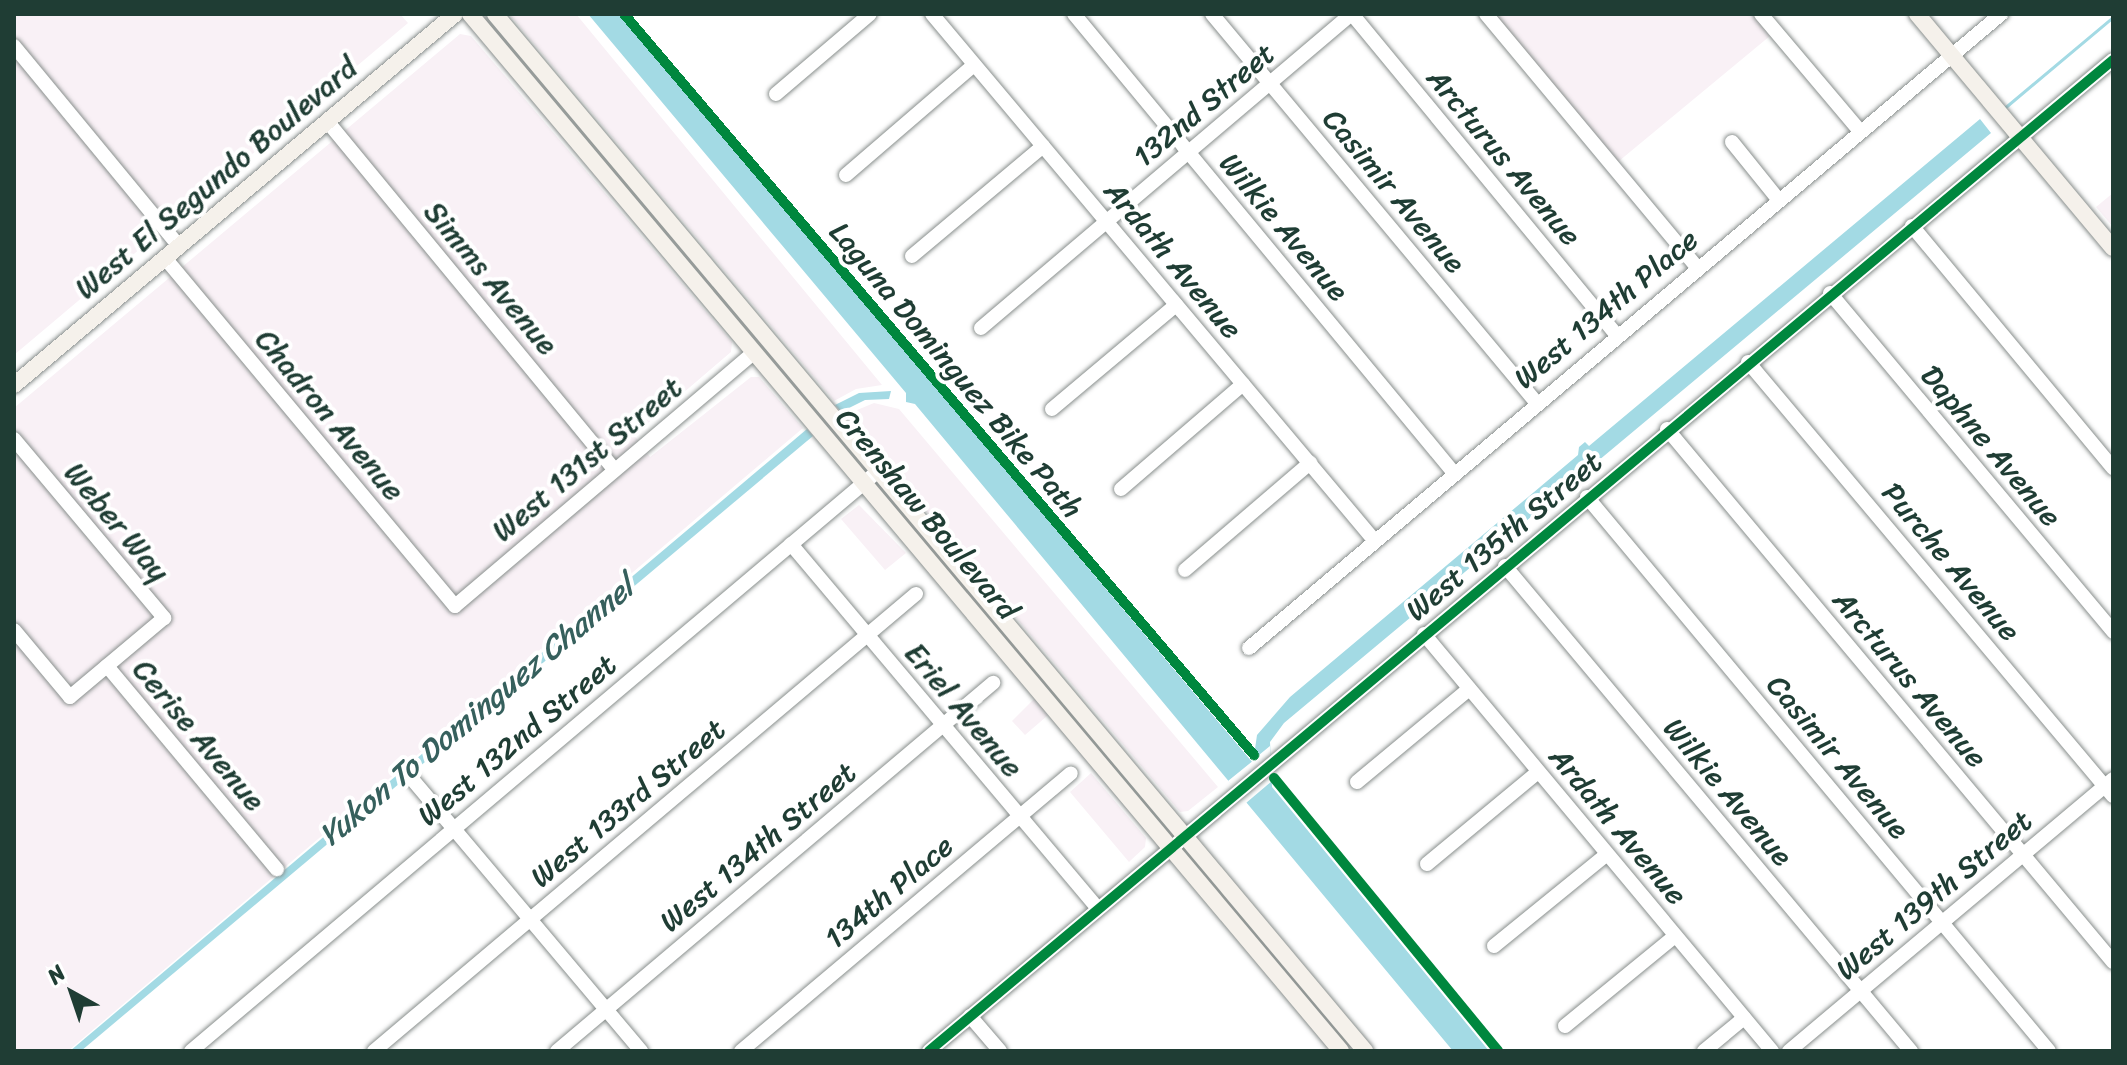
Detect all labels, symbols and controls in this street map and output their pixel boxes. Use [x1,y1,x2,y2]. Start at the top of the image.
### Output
street label: 132nd Street [1126,35,1282,175]
street label: West El Segundo Boulevard [68,50,364,306]
street label: Arcturus Avenue [1419,61,1589,253]
street label: Casimir Avenue [1315,102,1473,280]
street label: Wilkie Avenue [1212,146,1356,308]
street label: Ardath Avenue [1097,174,1249,346]
street label: Simms Avenue [416,194,566,362]
street label: Laguna Dominguez Bike Path [821,214,1091,526]
street label: West 134th Place [1506,221,1706,397]
street label: Chadron Avenue [248,322,412,508]
street label: Daphne Avenue [1913,358,2069,534]
street label: West 131st Street [485,369,689,549]
street label: Crenshaw Boulevard [828,401,1026,627]
street label: West 135th Street [1399,444,1609,628]
street label: Weber Way [57,455,177,589]
street label: Purche Avenue [1874,475,2028,649]
water label: Yukon To Dominguez Channel [311,568,643,856]
street label: Arcturus Avenue [1825,583,1995,775]
street label: Eriel Avenue [897,635,1031,785]
street label: West 132nd Street [411,647,623,833]
street label: Cerise Avenue [125,652,273,818]
street label: Casimir Avenue [1759,668,1917,846]
street label: West 133rd Street [524,711,732,895]
street label: Wilkie Avenue [1656,711,1800,873]
street label: Ardath Avenue [1542,740,1694,912]
street label: West 134th Street [653,754,863,940]
street label: West 139th Street [1829,803,2039,987]
street label: 134th Place [817,828,961,956]
north arrow [32,953,112,1033]
text: N [38,954,75,994]

